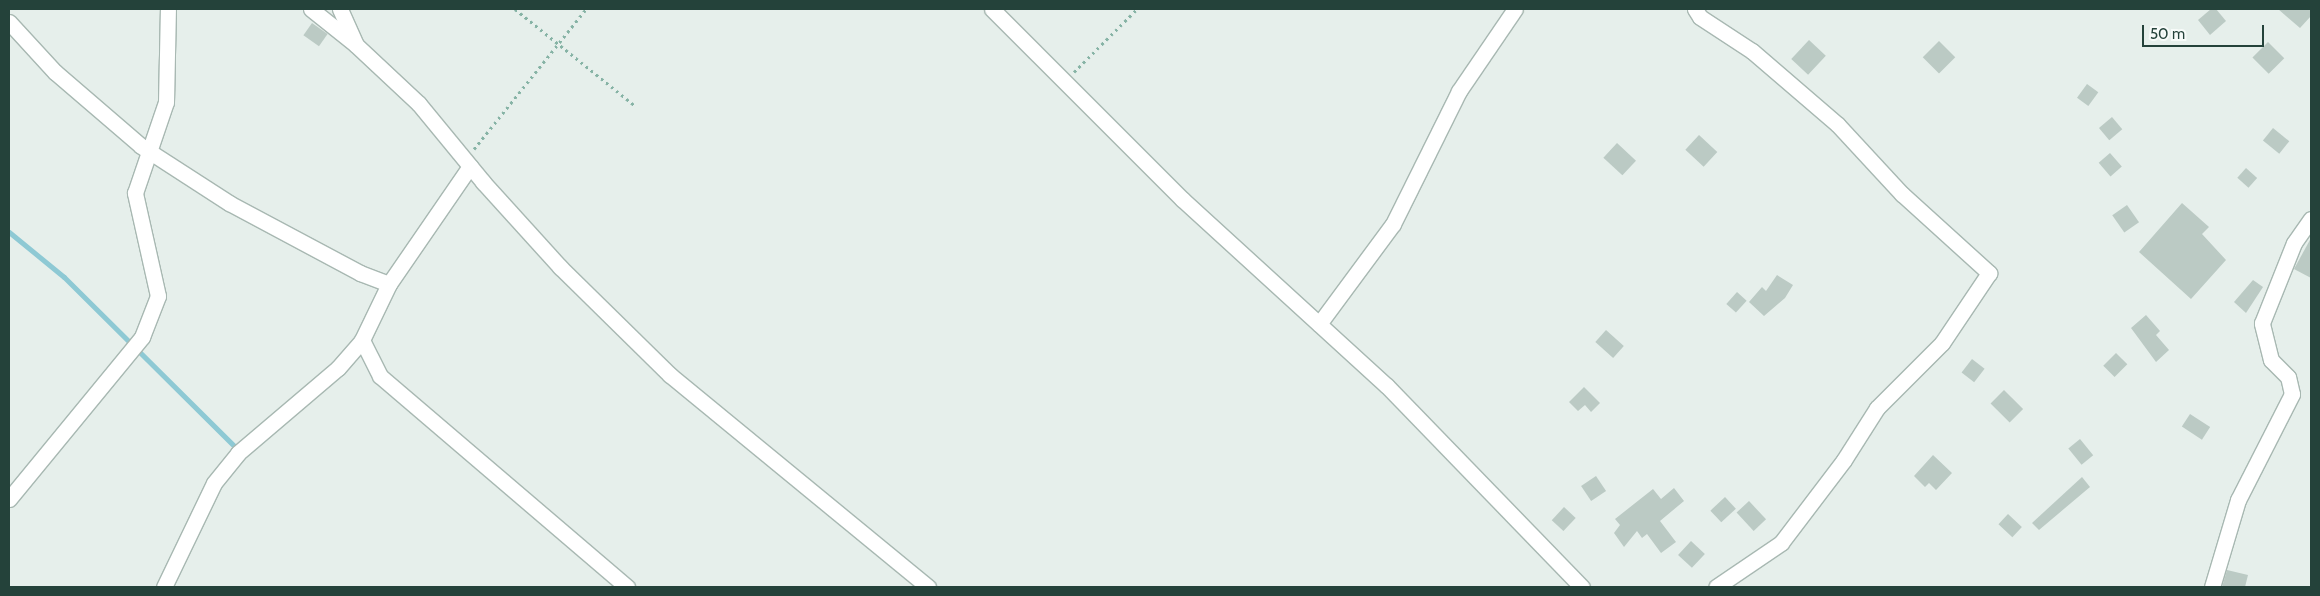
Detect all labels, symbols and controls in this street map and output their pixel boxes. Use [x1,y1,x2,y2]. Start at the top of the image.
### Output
scale bar [2145,15,2268,47]
text: 50 m [2150,25,2185,43]

